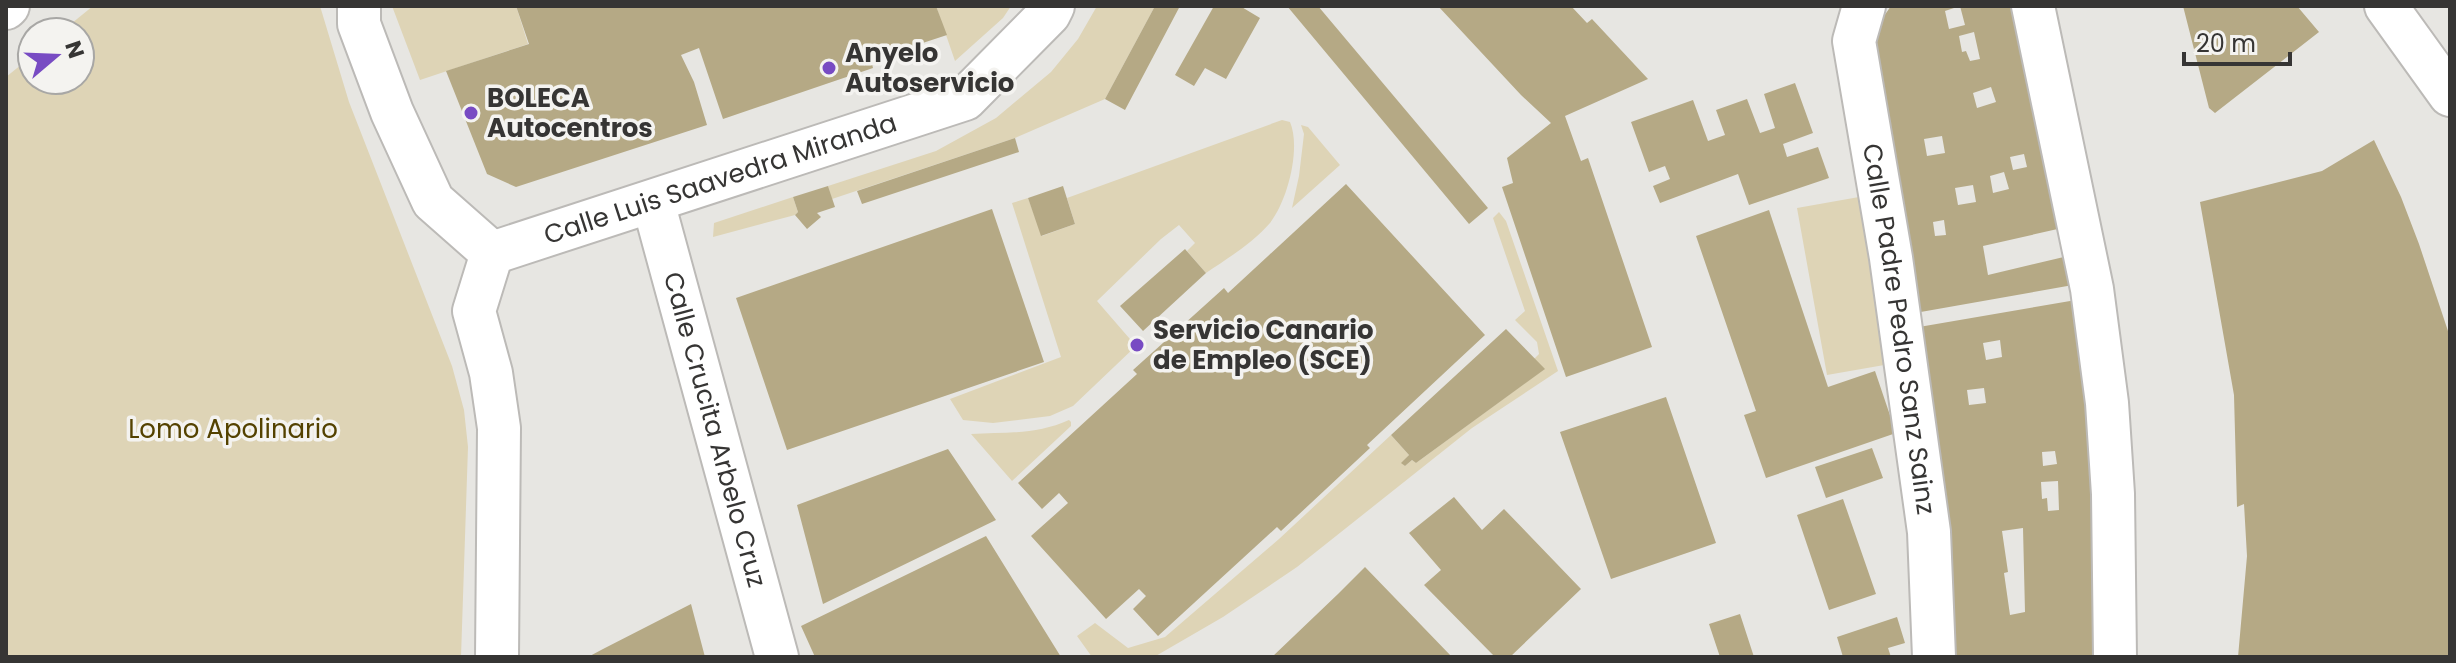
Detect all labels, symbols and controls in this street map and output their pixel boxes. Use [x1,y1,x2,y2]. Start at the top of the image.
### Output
north arrow [16,16,96,96]
scale bar [2184,16,2290,66]
text: 20 m [2196,27,2256,60]
place label: Anyelo Autoservicio [845,35,1014,101]
text: N [57,37,92,63]
marker: Anyelo Autoservicio [820,59,838,77]
place label: BOLECA Autocentros [487,80,653,146]
marker: BOLECA Autocentros [462,104,480,122]
street label: Calle Luis Saavedra Miranda [539,104,901,253]
street label: Calle Padre Pedro Sanz Sainz [1854,141,1944,517]
street label: Calle Crucita Arbelo Cruz [655,268,775,591]
place label: Servicio Canario de Empleo (SCE) [1153,312,1374,378]
marker: Servicio Canario de Empleo (SCE) [1128,336,1146,354]
park label: Lomo Apolinario [128,411,338,447]

